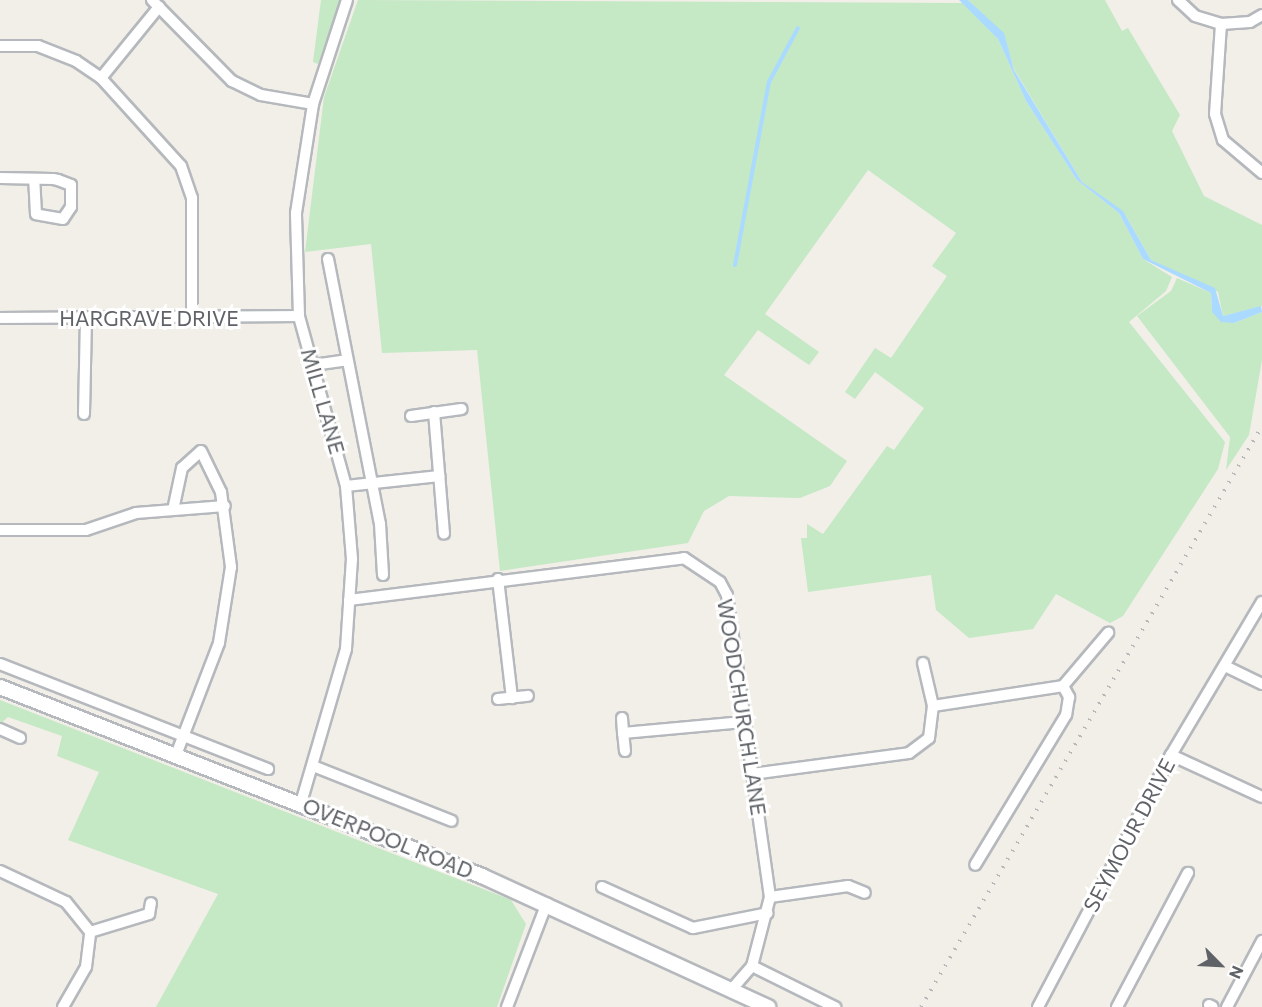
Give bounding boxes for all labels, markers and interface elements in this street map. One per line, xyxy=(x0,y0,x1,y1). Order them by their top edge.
street label: HARGRAVE DRIVE xyxy=(59,305,239,331)
street label: MILL LANE xyxy=(296,345,350,457)
street label: WOODCHURCH LANE xyxy=(712,597,772,817)
street label: SEYMOUR DRIVE xyxy=(1078,754,1180,916)
street label: OVERPOOL ROAD xyxy=(299,792,477,884)
north arrow xyxy=(1190,935,1250,995)
text: N xyxy=(1226,963,1248,982)

